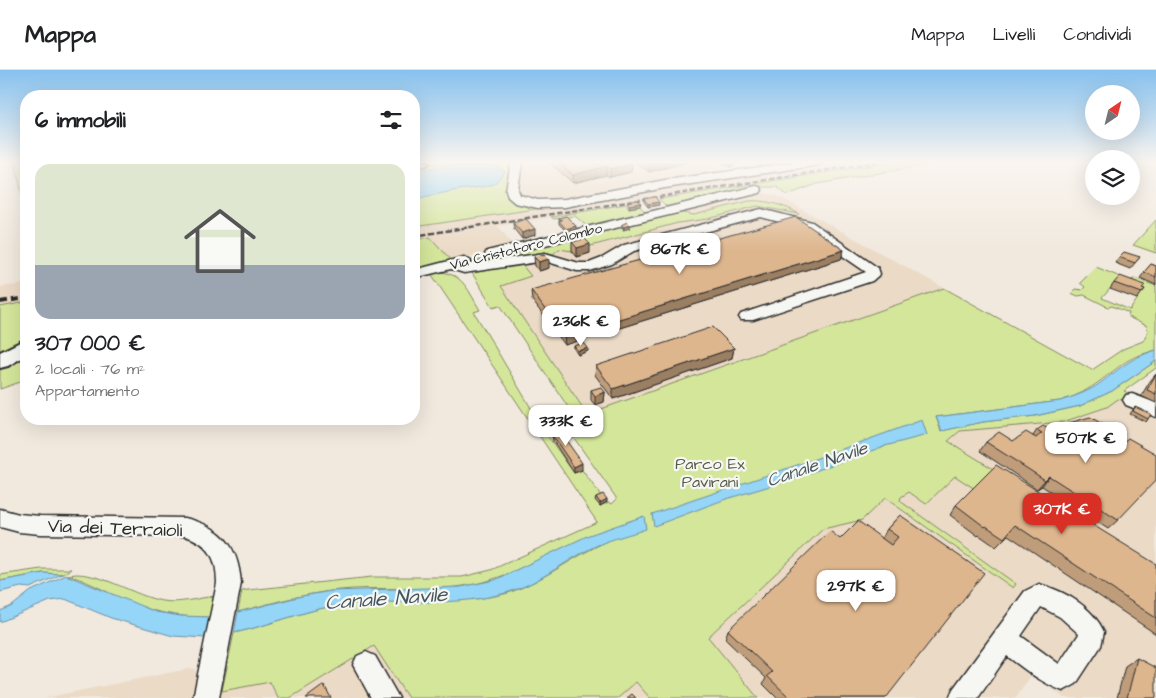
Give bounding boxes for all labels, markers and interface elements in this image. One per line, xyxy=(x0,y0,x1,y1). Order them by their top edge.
text: Mappa xyxy=(25,18,96,52)
text: Mappa xyxy=(911,22,965,47)
text: Livelli xyxy=(993,22,1035,47)
text: Condividi xyxy=(1063,22,1131,47)
north arrow xyxy=(1085,85,1140,140)
map controls xyxy=(1085,85,1140,205)
text: 6 immobili xyxy=(35,106,126,135)
icon: filters xyxy=(377,106,405,134)
button: layers xyxy=(1085,150,1140,205)
icon: home xyxy=(175,196,265,286)
street label: Via Cristoforo Colombo xyxy=(448,218,604,276)
pin: 867K € xyxy=(639,232,721,275)
text: 867K € xyxy=(650,238,710,260)
pin: 236K € xyxy=(540,304,622,347)
text: 236K € xyxy=(553,310,609,332)
text: 307 000 € xyxy=(35,329,145,358)
text: 2 locali · 76 m² xyxy=(35,358,145,380)
text: Appartamento xyxy=(35,380,139,402)
pin: 333K € xyxy=(525,404,607,447)
text: 333K € xyxy=(539,410,593,432)
pin: 507K € xyxy=(1045,422,1127,464)
text: 507K € xyxy=(1056,427,1116,449)
water label: Canale Navile xyxy=(763,435,872,493)
park label: Parco Ex Pavirani xyxy=(675,453,745,493)
pin: 307K € xyxy=(1021,492,1103,535)
text: 307K € xyxy=(1034,498,1090,520)
street label: Via dei Terraioli xyxy=(47,513,183,544)
pin: 297K € xyxy=(815,570,897,612)
text: 297K € xyxy=(828,575,884,597)
water label: Canale Navile xyxy=(324,580,450,617)

